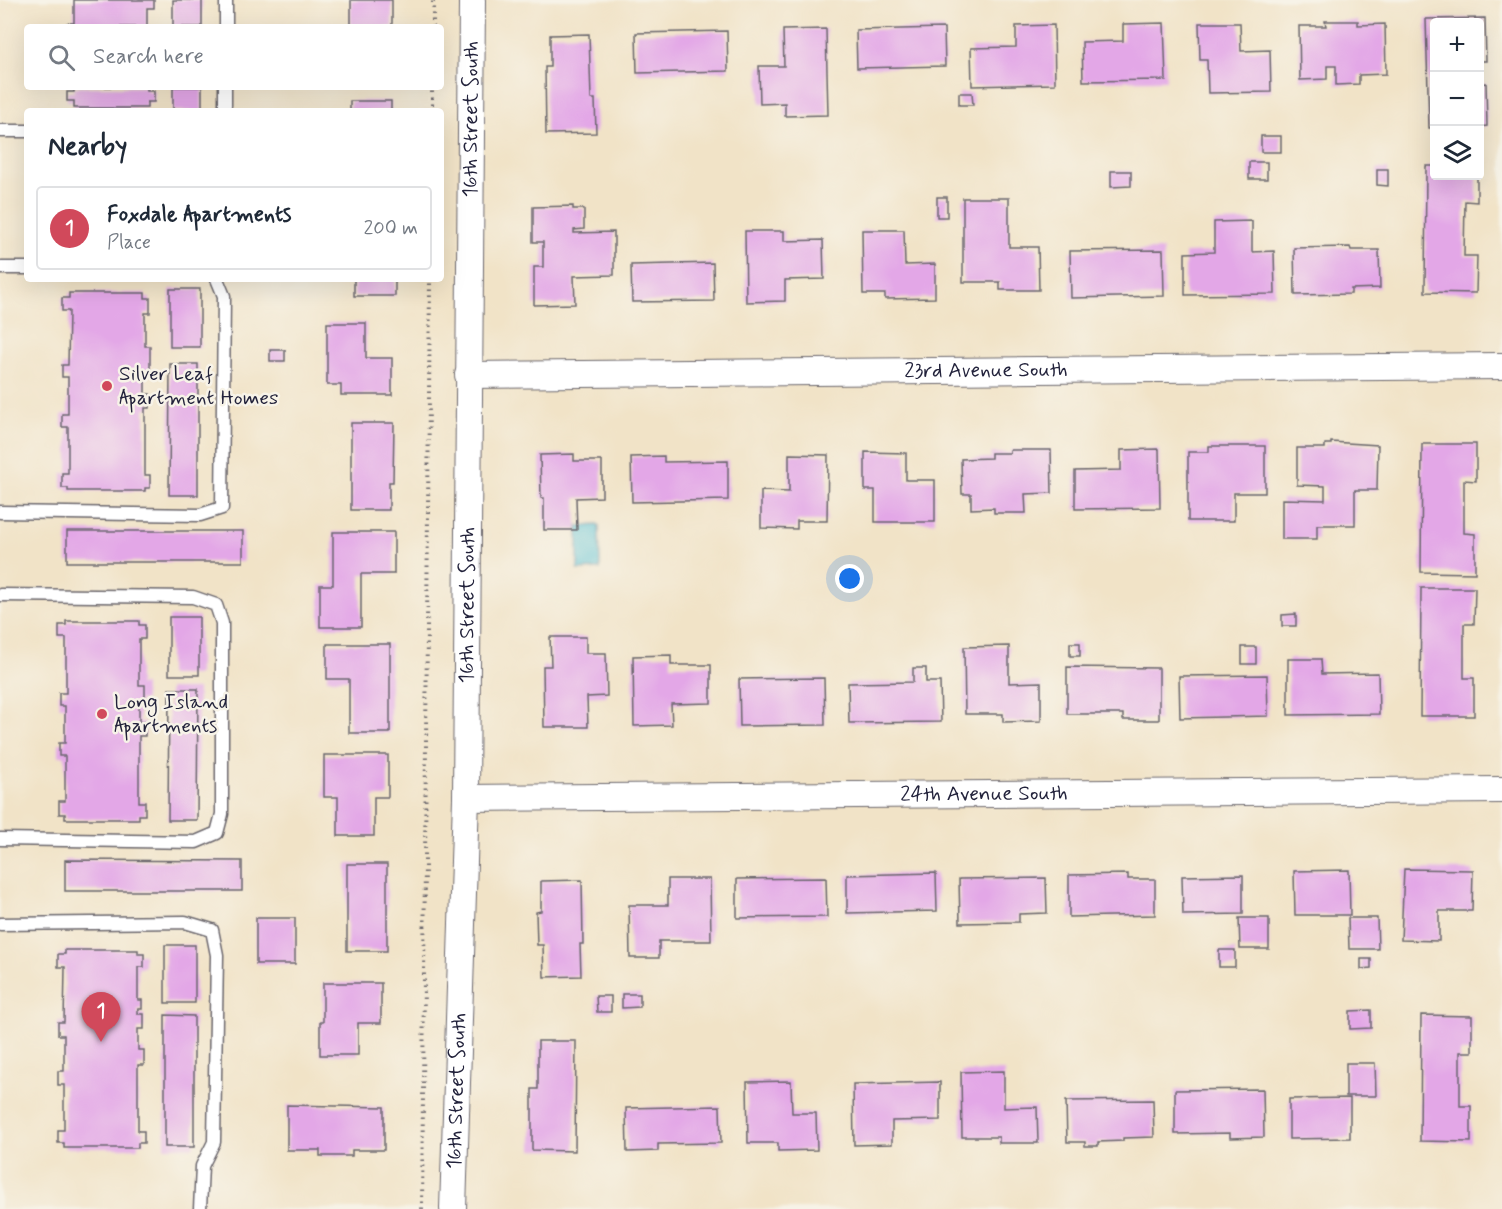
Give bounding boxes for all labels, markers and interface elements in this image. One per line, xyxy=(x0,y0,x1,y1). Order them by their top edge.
map controls xyxy=(1430,18,1484,180)
button: + xyxy=(1430,18,1484,72)
search box xyxy=(24,24,444,90)
icon: search xyxy=(45,41,78,74)
street label: 16th Street South xyxy=(457,41,486,197)
text: Search here xyxy=(93,43,204,71)
button: − xyxy=(1430,72,1484,126)
button: layers xyxy=(1430,126,1484,180)
text: Nearby xyxy=(48,130,127,164)
text: Foxdale Apartments xyxy=(107,201,291,229)
text: 1 xyxy=(65,215,74,242)
text: 200 m xyxy=(363,215,418,242)
text: Place xyxy=(107,229,151,256)
street label: 23rd Avenue South xyxy=(904,356,1068,385)
place label: Silver Leaf Apartment Homes xyxy=(119,360,278,413)
marker: Silver Leaf Apartment Homes xyxy=(100,379,114,393)
street label: 16th Street South xyxy=(453,527,482,683)
your location xyxy=(835,564,864,593)
place label: Long Island Apartments xyxy=(114,688,228,741)
marker: Long Island Apartments xyxy=(95,707,109,721)
street label: 24th Avenue South xyxy=(900,779,1068,809)
pin: 1 xyxy=(82,992,120,1042)
street label: 16th Street South xyxy=(440,1013,473,1170)

